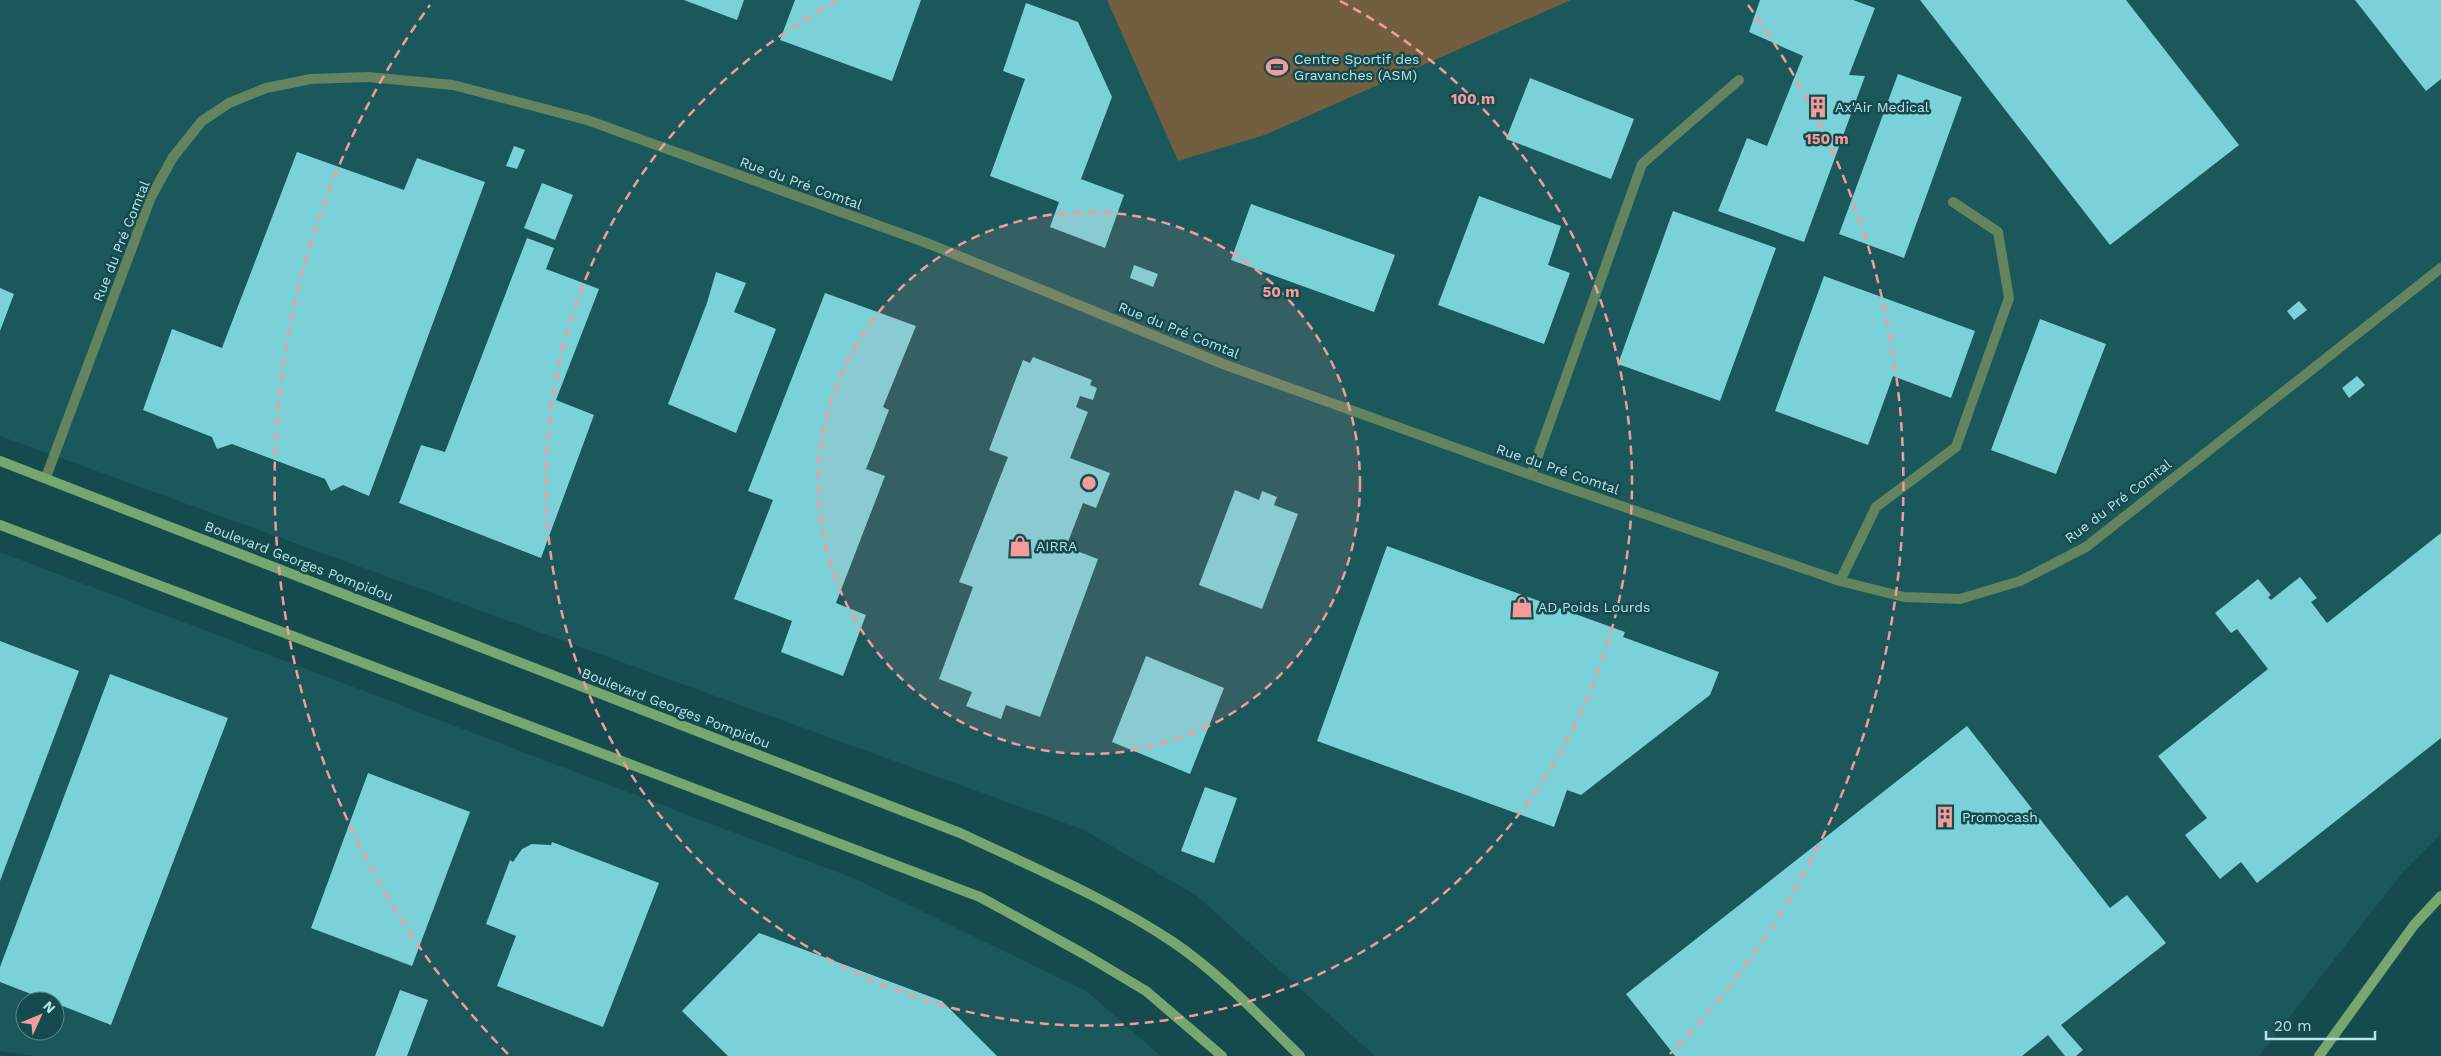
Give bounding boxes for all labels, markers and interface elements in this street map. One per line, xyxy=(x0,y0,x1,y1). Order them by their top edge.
place label: Centre Sportif des Gravanches (ASM) xyxy=(1294,51,1419,83)
sports icon: Centre Sportif des Gravanches (ASM) xyxy=(1264,54,1290,80)
text: 100 m xyxy=(1451,90,1495,108)
building icon: Ax'Air Medical xyxy=(1805,94,1831,120)
place label: Ax'Air Medical xyxy=(1835,99,1930,115)
text: 150 m xyxy=(1805,130,1849,148)
street label: Rue du Pré Comtal xyxy=(738,153,865,213)
street label: Rue du Pré Comtal xyxy=(89,178,153,304)
text: 50 m xyxy=(1263,283,1299,301)
street label: Rue du Pré Comtal xyxy=(1116,298,1242,362)
street label: Rue du Pré Comtal xyxy=(1494,440,1622,498)
street label: Rue du Pré Comtal xyxy=(2062,455,2175,546)
centre of rings xyxy=(1080,474,1098,492)
street label: Boulevard Georges Pompidou xyxy=(203,518,395,604)
shop icon: AIRRA xyxy=(1007,533,1033,559)
place label: AIRRA xyxy=(1036,538,1077,554)
shop icon: AD Poids Lourds xyxy=(1509,594,1535,620)
place label: AD Poids Lourds xyxy=(1538,599,1650,615)
street label: Boulevard Georges Pompidou xyxy=(580,665,772,751)
building icon: Promocash xyxy=(1932,804,1958,830)
place label: Promocash xyxy=(1962,809,2038,825)
north arrow xyxy=(15,991,65,1041)
text: N xyxy=(40,998,59,1016)
scale bar xyxy=(2266,1008,2375,1040)
text: 20 m xyxy=(2274,1017,2312,1035)

